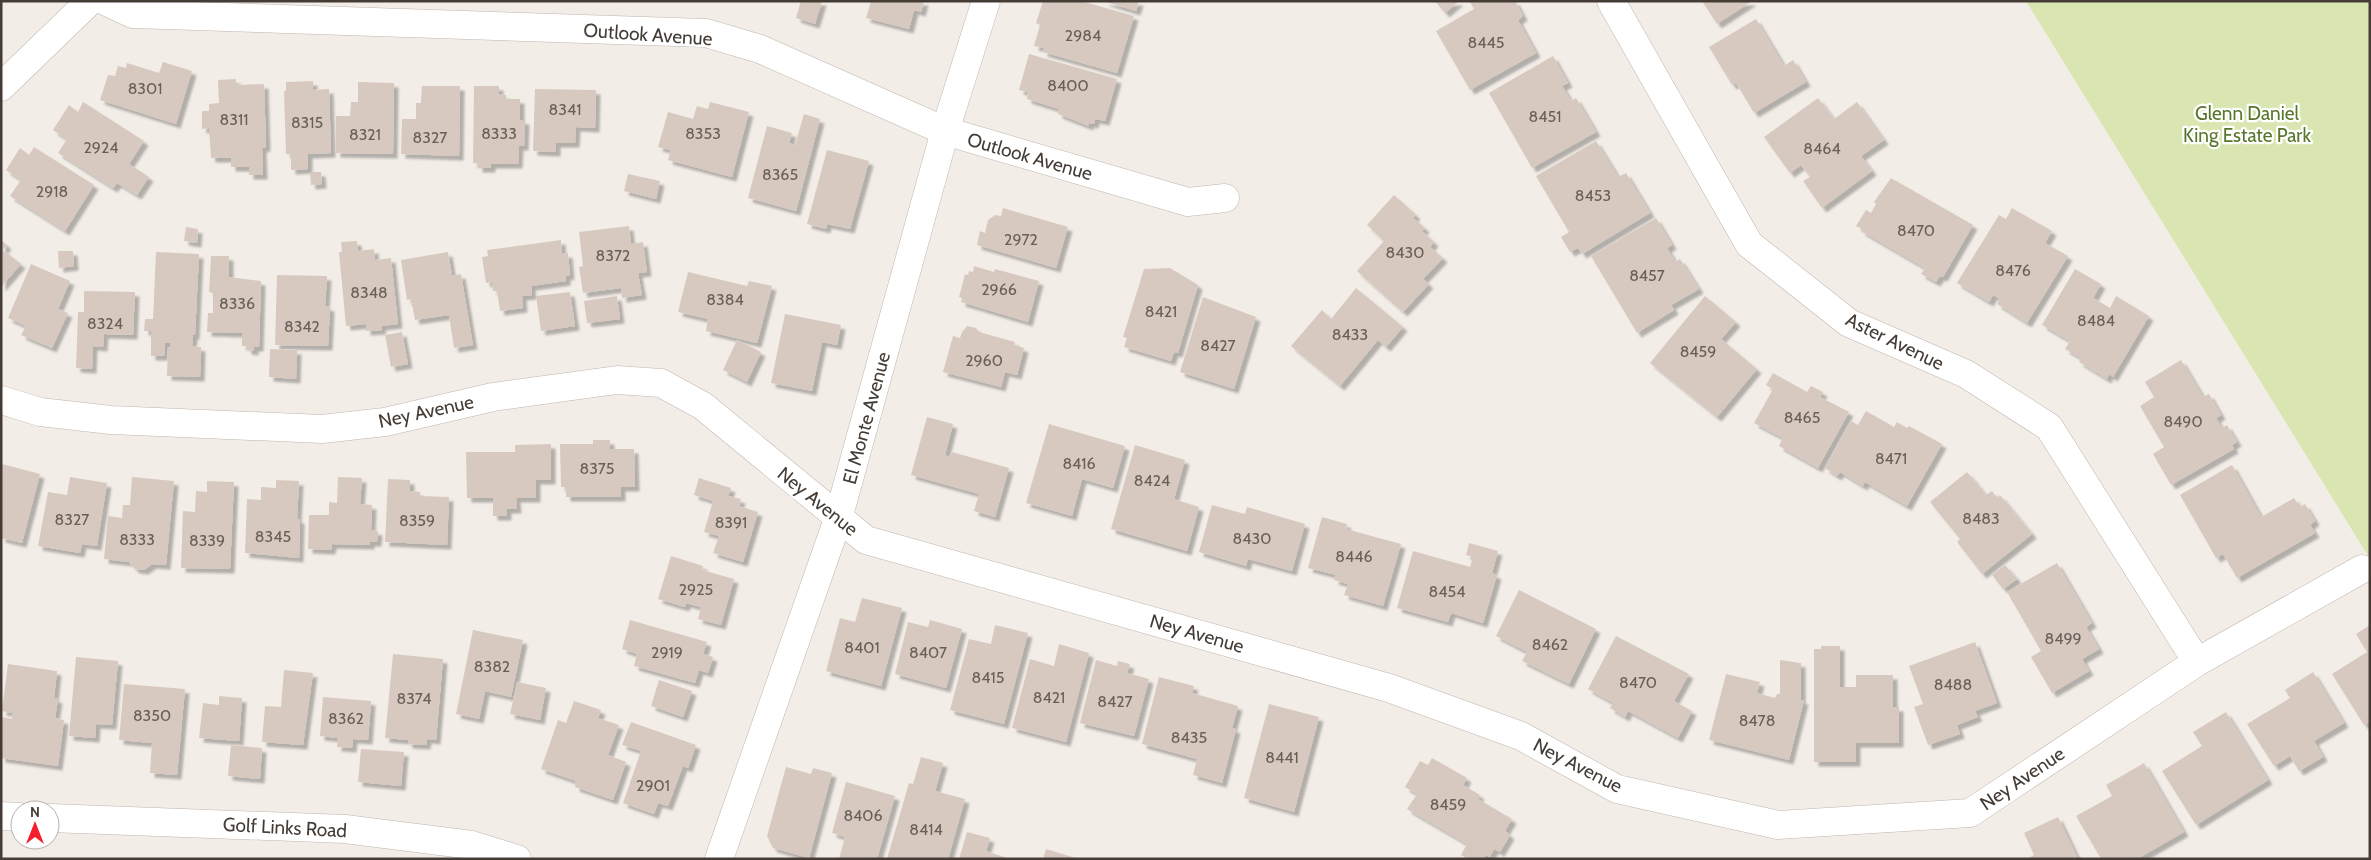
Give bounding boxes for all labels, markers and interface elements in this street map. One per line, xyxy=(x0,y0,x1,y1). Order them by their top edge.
street label: Outlook Avenue xyxy=(583,19,713,50)
house number: 2984 xyxy=(1065,26,1101,45)
house number: 8445 xyxy=(1468,33,1504,52)
house number: 8400 xyxy=(1047,76,1089,95)
house number: 8301 xyxy=(128,79,162,98)
house number: 8341 xyxy=(549,100,581,119)
park label: Glenn Daniel King Estate Park xyxy=(2183,102,2311,147)
house number: 8451 xyxy=(1529,107,1561,126)
house number: 8311 xyxy=(220,110,248,129)
house number: 8315 xyxy=(291,113,323,132)
house number: 8333 xyxy=(481,124,517,143)
house number: 8353 xyxy=(685,124,721,143)
house number: 8321 xyxy=(349,125,381,144)
house number: 8327 xyxy=(413,128,447,147)
street label: Outlook Avenue xyxy=(965,128,1095,185)
house number: 2924 xyxy=(83,138,119,157)
house number: 8464 xyxy=(1803,139,1841,158)
house number: 8365 xyxy=(762,165,798,184)
house number: 2918 xyxy=(36,182,68,201)
house number: 8453 xyxy=(1575,186,1611,205)
house number: 8470 xyxy=(1897,221,1935,240)
house number: 2972 xyxy=(1004,230,1038,249)
house number: 8430 xyxy=(1386,243,1424,262)
house number: 8372 xyxy=(596,246,630,265)
house number: 8476 xyxy=(1995,261,2031,280)
house number: 8457 xyxy=(1629,266,1665,285)
house number: 2966 xyxy=(981,280,1017,299)
house number: 8348 xyxy=(350,283,388,302)
house number: 8384 xyxy=(706,290,744,309)
house number: 8336 xyxy=(219,294,255,313)
house number: 8421 xyxy=(1145,302,1177,321)
street label: Aster Avenue xyxy=(1842,308,1948,375)
house number: 8484 xyxy=(2077,311,2115,330)
house number: 8324 xyxy=(87,314,123,333)
house number: 8342 xyxy=(284,317,320,336)
house number: 8433 xyxy=(1332,325,1368,344)
house number: 8427 xyxy=(1200,336,1236,355)
house number: 8459 xyxy=(1680,342,1716,361)
street label: El Monte Avenue xyxy=(838,349,895,487)
house number: 2960 xyxy=(965,351,1003,370)
street label: Ney Avenue xyxy=(376,390,476,433)
house number: 8465 xyxy=(1784,408,1820,427)
house number: 8490 xyxy=(2163,412,2203,431)
house number: 8471 xyxy=(1875,449,1907,468)
house number: 8416 xyxy=(1062,454,1096,473)
house number: 8375 xyxy=(579,459,615,478)
street label: Ney Avenue xyxy=(773,462,863,541)
house number: 8424 xyxy=(1134,471,1170,490)
house number: 8483 xyxy=(1962,509,2000,528)
house number: 8327 xyxy=(55,510,89,529)
house number: 8359 xyxy=(399,511,435,530)
house number: 8391 xyxy=(715,513,747,532)
house number: 8345 xyxy=(255,527,291,546)
house number: 8430 xyxy=(1233,529,1271,548)
house number: 8333 xyxy=(119,530,155,549)
house number: 8339 xyxy=(189,531,225,550)
house number: 8446 xyxy=(1335,547,1373,566)
house number: 2925 xyxy=(679,580,713,599)
house number: 8454 xyxy=(1429,582,1465,601)
street label: Ney Avenue xyxy=(1147,609,1247,658)
house number: 8499 xyxy=(2044,629,2082,648)
house number: 8462 xyxy=(1532,635,1568,654)
house number: 8401 xyxy=(844,638,880,657)
house number: 2919 xyxy=(651,643,683,662)
house number: 8407 xyxy=(909,643,947,662)
house number: 8382 xyxy=(474,657,510,676)
house number: 8415 xyxy=(972,668,1004,687)
house number: 8470 xyxy=(1619,673,1657,692)
house number: 8488 xyxy=(1934,675,1972,694)
house number: 8421 xyxy=(1033,688,1065,707)
house number: 8374 xyxy=(396,689,432,708)
house number: 8427 xyxy=(1097,692,1133,711)
house number: 8350 xyxy=(133,706,171,725)
house number: 8362 xyxy=(328,709,364,728)
house number: 8478 xyxy=(1739,711,1775,730)
house number: 8435 xyxy=(1171,728,1207,747)
street label: Ney Avenue xyxy=(1529,733,1626,798)
street label: Ney Avenue xyxy=(1976,742,2069,815)
house number: 8441 xyxy=(1265,748,1299,767)
house number: 2901 xyxy=(636,776,670,795)
house number: 8459 xyxy=(1430,795,1466,814)
north arrow xyxy=(10,800,60,850)
text: N xyxy=(30,803,40,821)
house number: 8406 xyxy=(843,806,883,825)
street label: Golf Links Road xyxy=(222,813,348,842)
house number: 8414 xyxy=(909,820,943,839)

